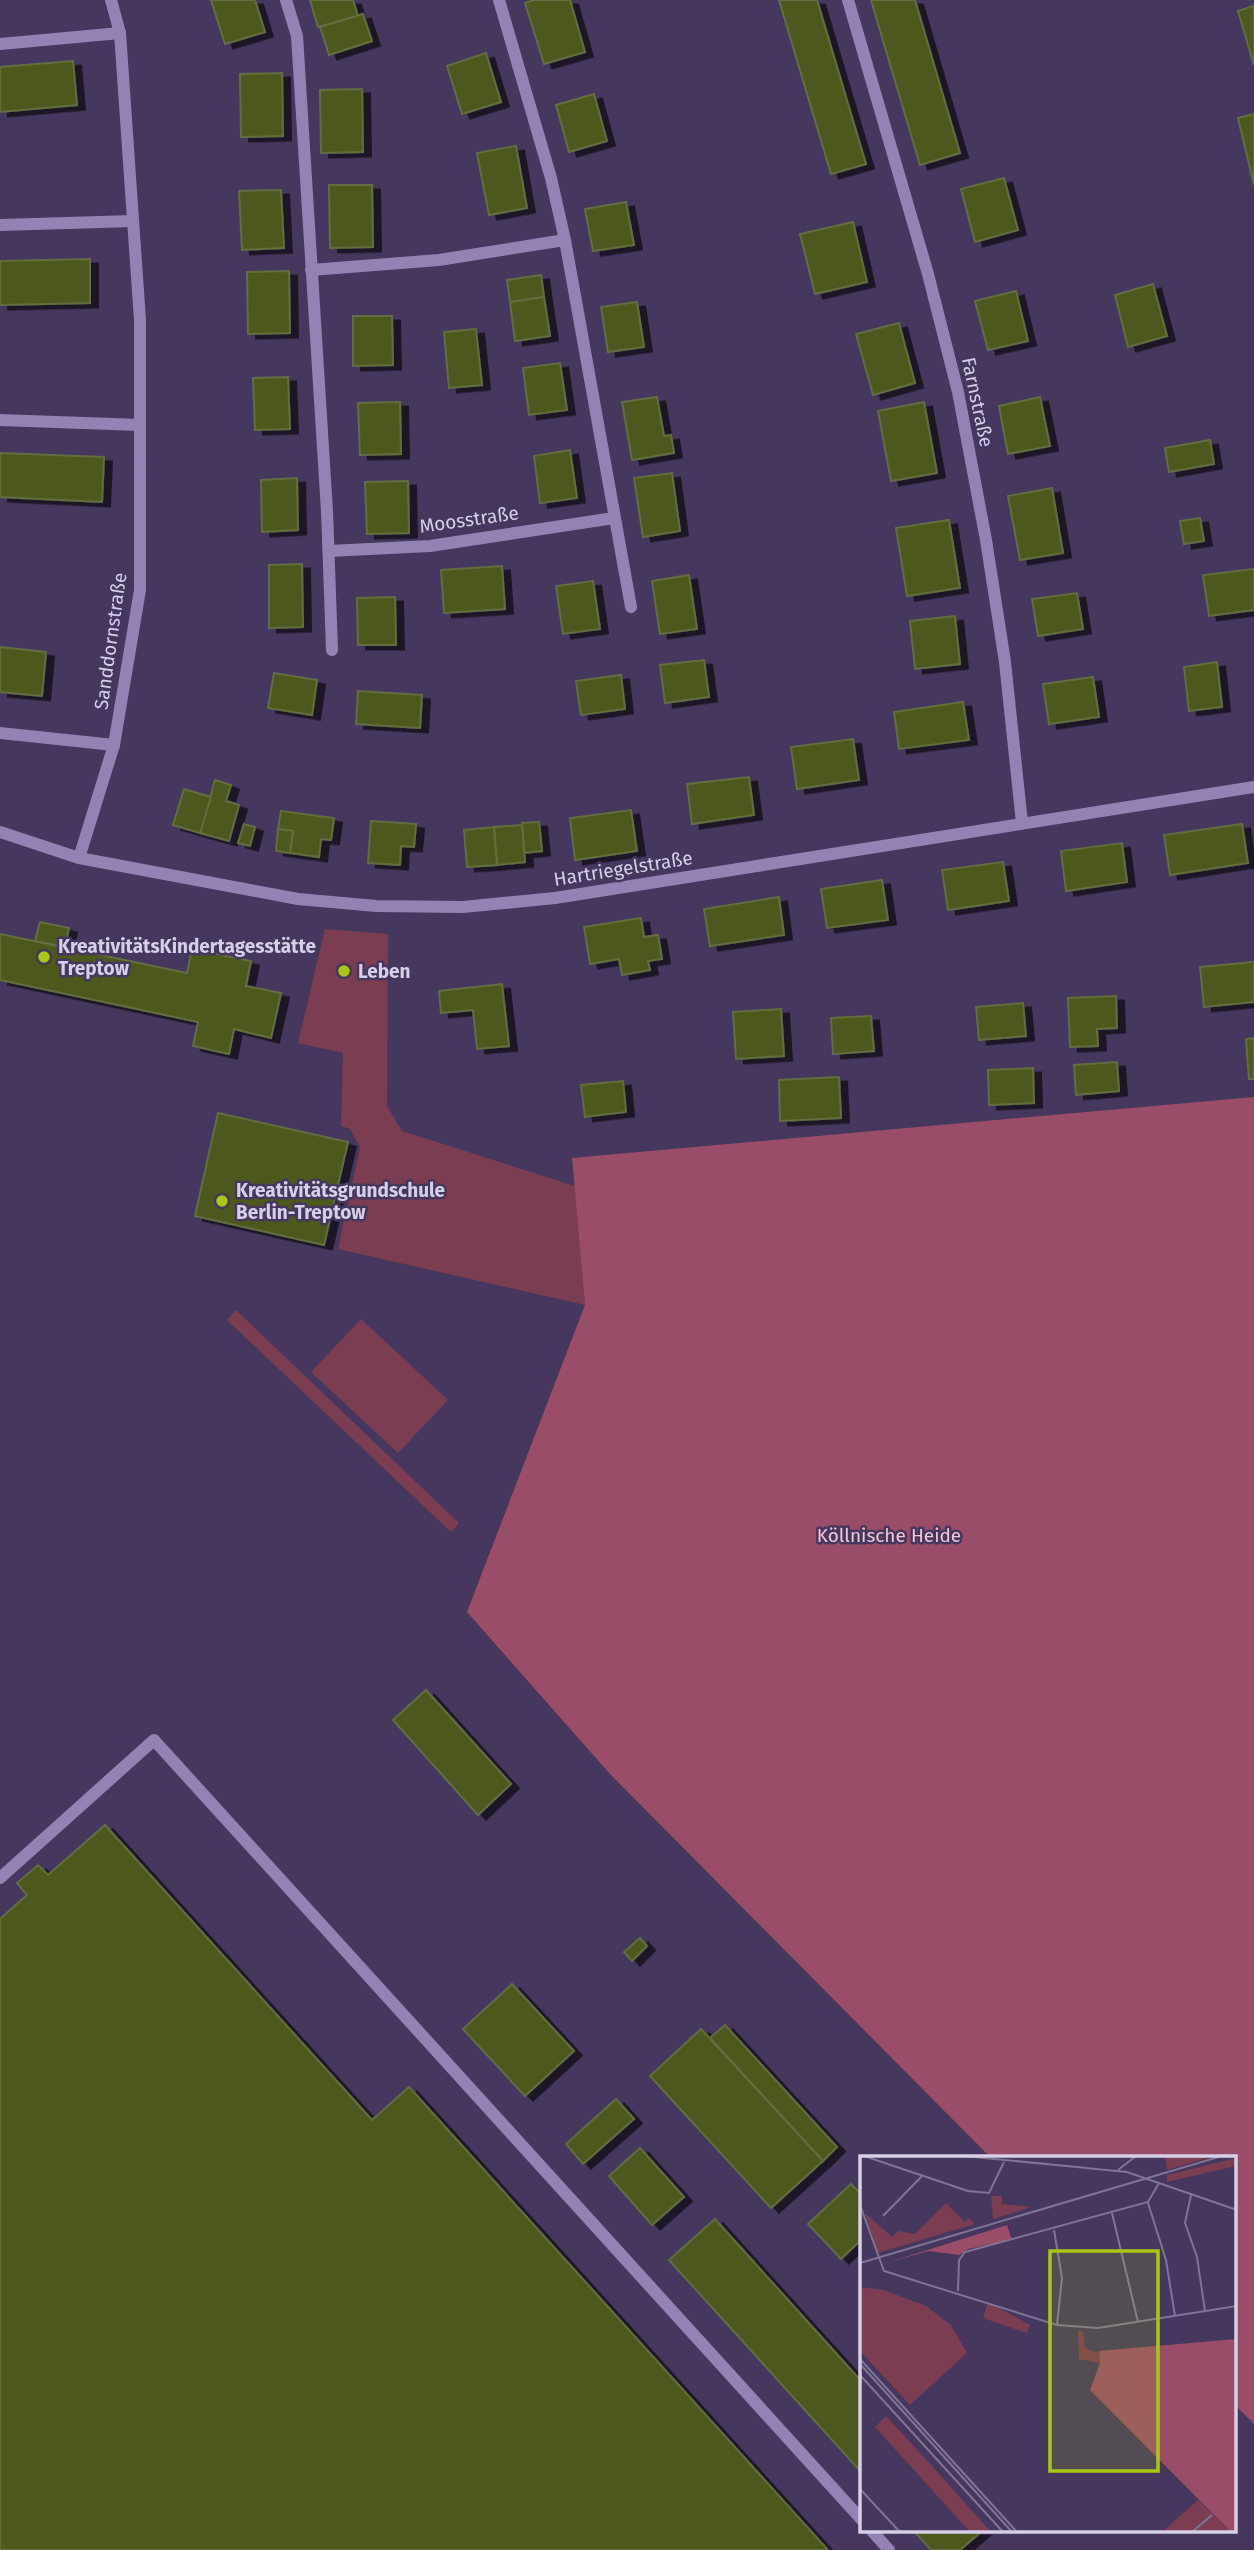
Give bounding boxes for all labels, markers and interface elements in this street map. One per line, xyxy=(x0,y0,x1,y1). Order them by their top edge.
street label: Farnstraße xyxy=(957,355,998,449)
street label: Moosstraße xyxy=(418,501,520,538)
street label: Sanddornstraße xyxy=(89,571,132,711)
street label: Hartriegelstraße xyxy=(552,846,694,891)
place label: KreativitätsKindertagesstätte Treptow xyxy=(58,935,316,980)
marker: KreativitätsKindertagesstätte Treptow xyxy=(36,949,52,965)
place label: Leben xyxy=(358,960,411,983)
marker: Leben xyxy=(336,963,352,979)
place label: Kreativitätsgrundschule Berlin-Treptow xyxy=(236,1179,445,1224)
marker: Kreativitätsgrundschule Berlin-Treptow xyxy=(214,1193,230,1209)
park label: Köllnische Heide xyxy=(817,1524,961,1547)
inset map xyxy=(860,2156,1236,2532)

